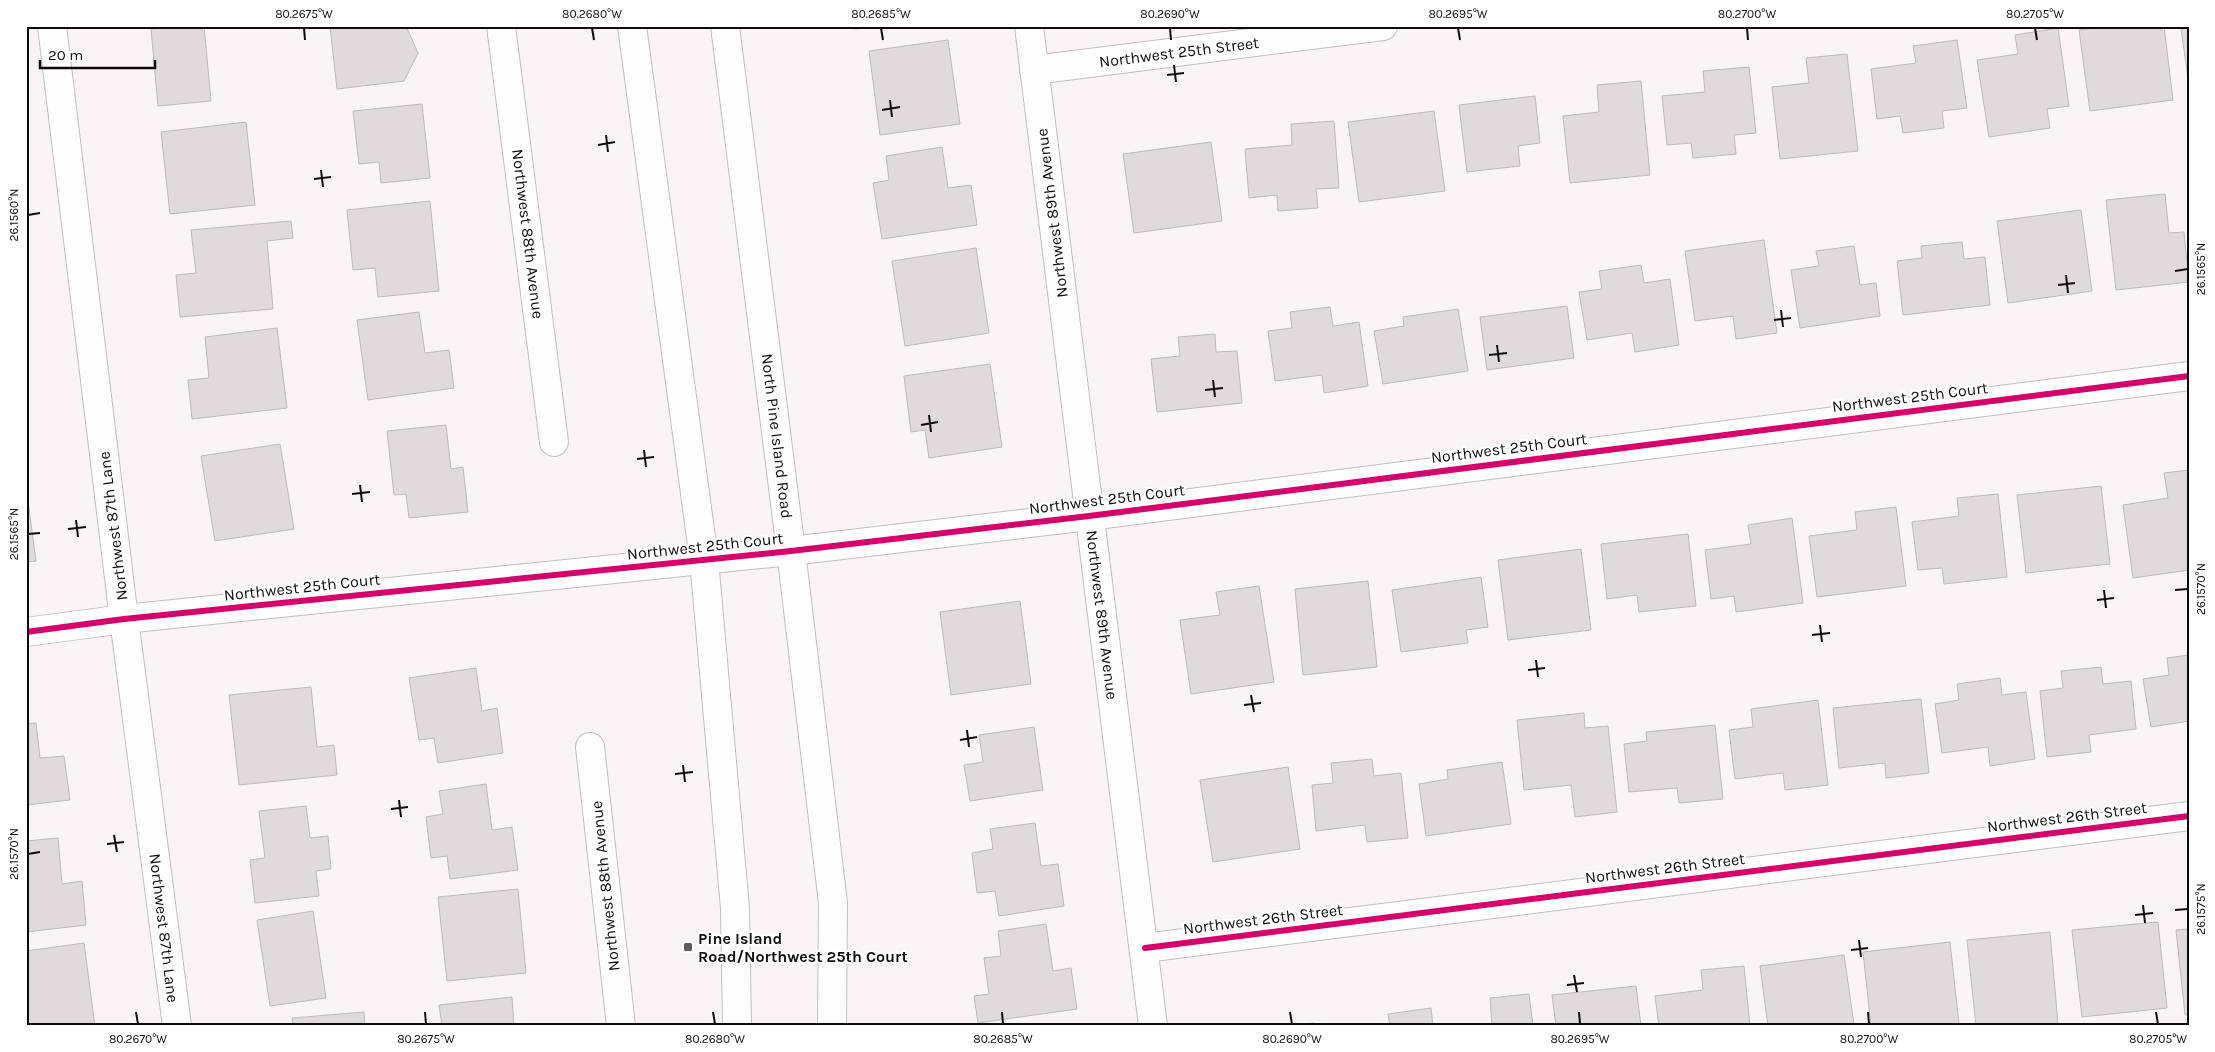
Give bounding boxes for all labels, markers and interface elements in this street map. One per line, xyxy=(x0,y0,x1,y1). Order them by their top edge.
text: 80.2675°W xyxy=(275,7,333,21)
text: 80.2680°W xyxy=(562,7,622,21)
text: 80.2685°W xyxy=(851,7,911,21)
text: 80.2690°W xyxy=(1140,7,1200,21)
text: 80.2695°W xyxy=(1428,7,1488,21)
text: 80.2700°W xyxy=(1718,7,1776,21)
text: 80.2705°W xyxy=(2006,7,2064,21)
street label: Northwest 25th Street xyxy=(1098,33,1260,71)
scale bar xyxy=(40,38,155,70)
text: 20 m xyxy=(48,46,83,64)
street label: Northwest 89th Avenue xyxy=(1032,127,1072,299)
street label: Northwest 88th Avenue xyxy=(508,148,548,320)
text: 26.1560°N xyxy=(7,189,21,242)
text: 26.1565°N xyxy=(2194,243,2208,295)
street label: North Pine Island Road xyxy=(757,352,797,520)
street label: Northwest 25th Court xyxy=(1831,378,1989,416)
street label: Northwest 25th Court xyxy=(1430,429,1588,467)
street label: Northwest 87th Lane xyxy=(94,450,132,602)
street label: Northwest 25th Court xyxy=(1028,480,1186,518)
text: 26.1565°N xyxy=(7,508,21,560)
street label: Northwest 25th Court xyxy=(626,528,784,564)
street label: Northwest 89th Avenue xyxy=(1082,529,1122,701)
text: 26.1570°N xyxy=(2194,563,2208,615)
street label: Northwest 25th Court xyxy=(223,569,381,605)
street label: Northwest 26th Street xyxy=(1986,798,2148,836)
street label: Northwest 88th Avenue xyxy=(587,800,623,972)
text: 26.1570°N xyxy=(7,828,21,880)
street label: Northwest 26th Street xyxy=(1584,849,1746,887)
street label: Northwest 87th Lane xyxy=(145,852,183,1004)
text: 26.1575°N xyxy=(2194,883,2208,935)
street label: Northwest 26th Street xyxy=(1182,900,1344,938)
place label: Pine Island Road/Northwest 25th Court xyxy=(698,929,908,966)
marker: Pine Island Road/Northwest 25th Court xyxy=(682,941,694,953)
text: 80.2670°W xyxy=(109,1032,167,1046)
text: 80.2675°W xyxy=(397,1032,455,1046)
text: 80.2680°W xyxy=(685,1032,745,1046)
text: 80.2685°W xyxy=(973,1032,1033,1046)
text: 80.2690°W xyxy=(1262,1032,1322,1046)
text: 80.2695°W xyxy=(1550,1032,1610,1046)
text: 80.2700°W xyxy=(1840,1032,1898,1046)
text: 80.2705°W xyxy=(2129,1032,2187,1046)

